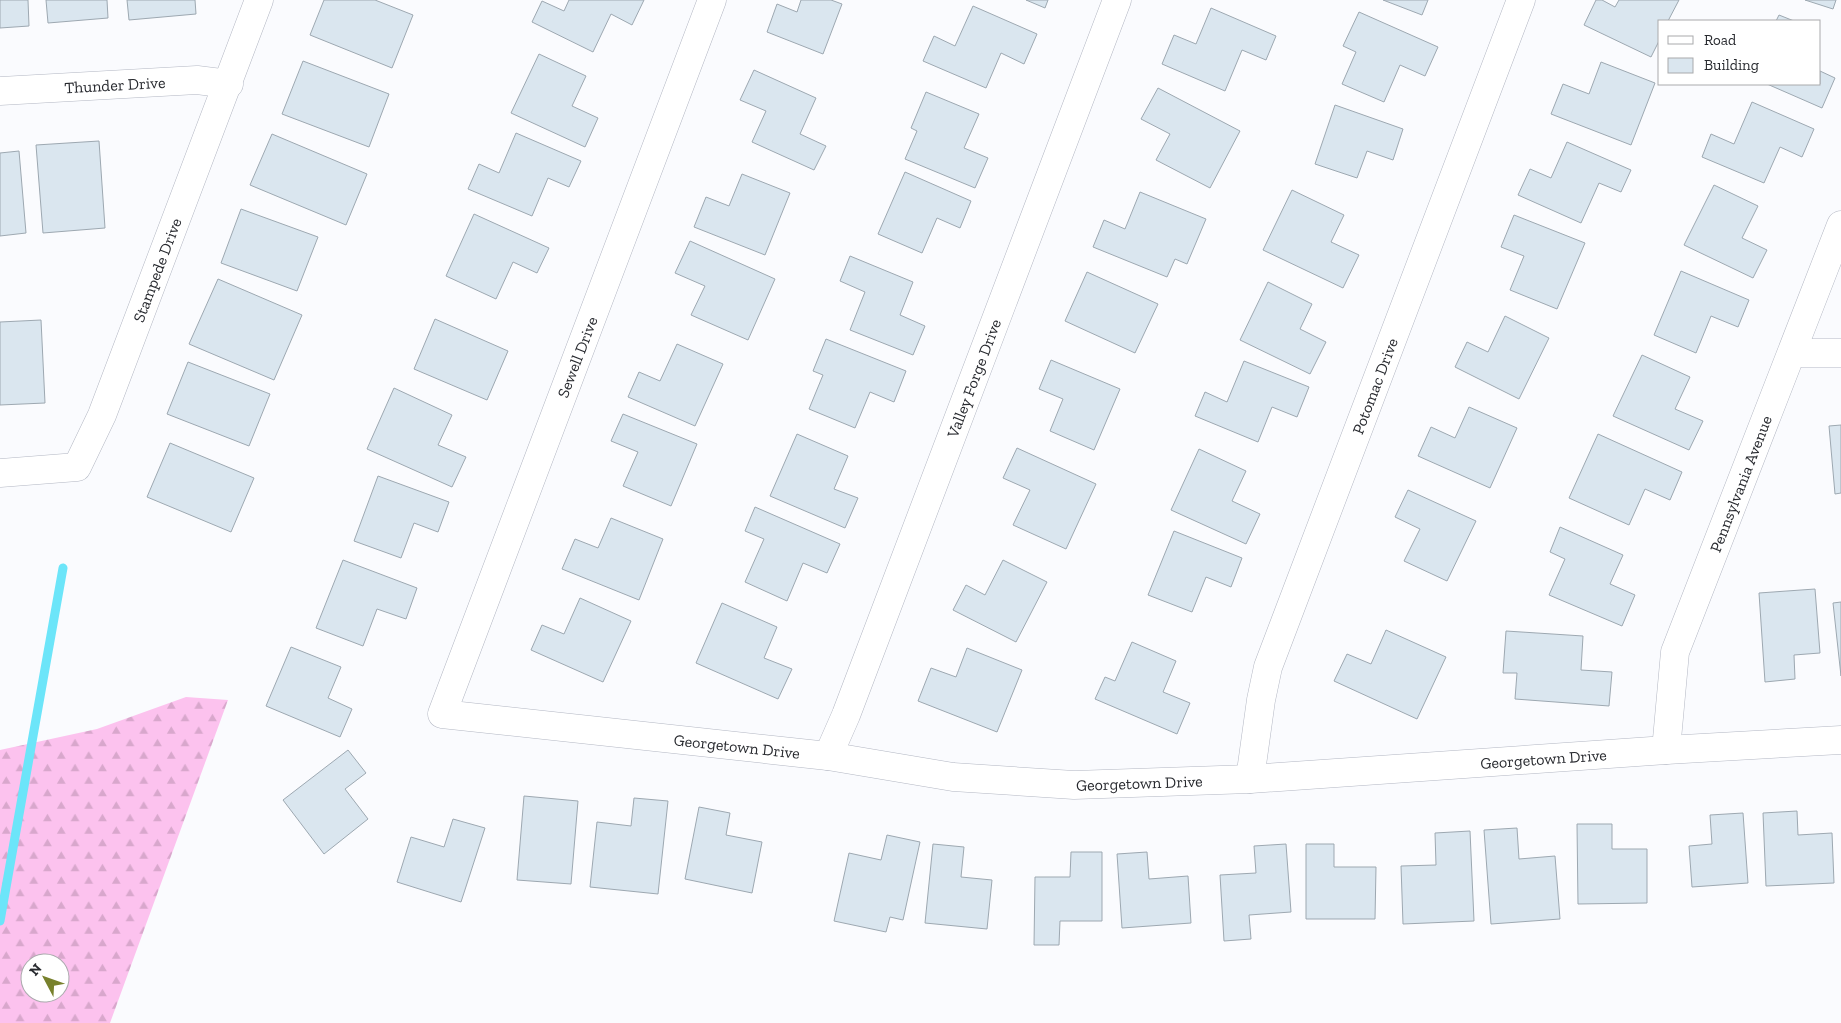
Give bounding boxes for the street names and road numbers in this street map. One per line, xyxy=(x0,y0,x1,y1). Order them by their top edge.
street label: Thunder Drive xyxy=(64,73,166,97)
street label: Stampede Drive xyxy=(129,215,186,325)
street label: Sewell Drive xyxy=(553,314,602,400)
street label: Valley Forge Drive xyxy=(943,316,1005,441)
street label: Potomac Drive xyxy=(1348,335,1402,437)
street label: Pennsylvania Avenue xyxy=(1706,413,1776,555)
street label: Georgetown Drive xyxy=(673,730,801,763)
street label: Georgetown Drive xyxy=(1480,745,1607,773)
street label: Georgetown Drive xyxy=(1076,772,1203,795)

